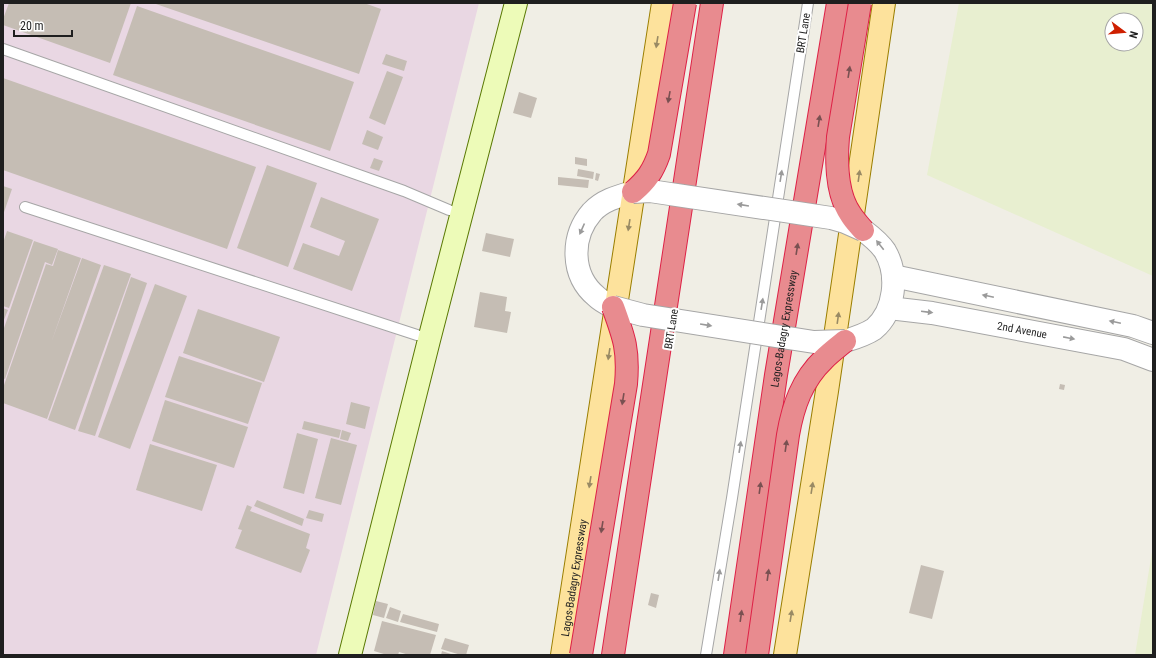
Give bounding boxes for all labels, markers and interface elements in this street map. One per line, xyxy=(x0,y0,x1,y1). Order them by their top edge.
scale bar xyxy=(14,12,72,38)
street label: BRT Lane xyxy=(794,12,813,54)
north arrow xyxy=(1104,12,1144,52)
text: 20 m xyxy=(20,19,44,33)
text: N xyxy=(1126,30,1140,40)
one-way arrow xyxy=(654,35,660,48)
one-way arrow xyxy=(846,66,852,78)
one-way arrow xyxy=(666,91,672,103)
one-way arrow xyxy=(816,114,822,127)
one-way arrow xyxy=(778,170,784,182)
one-way arrow xyxy=(856,170,862,182)
one-way arrow xyxy=(737,202,749,208)
one-way arrow xyxy=(626,219,632,231)
one-way arrow xyxy=(579,224,585,235)
one-way arrow xyxy=(876,240,884,251)
one-way arrow xyxy=(794,243,800,255)
street label: Lagos-Badagry Expressway xyxy=(768,269,800,388)
one-way arrow xyxy=(982,292,994,298)
one-way arrow xyxy=(759,298,765,310)
street label: BRT Lane xyxy=(662,308,681,350)
one-way arrow xyxy=(921,309,933,315)
one-way arrow xyxy=(835,312,841,324)
street label: 2nd Avenue xyxy=(996,319,1048,341)
one-way arrow xyxy=(1109,319,1122,325)
one-way arrow xyxy=(700,322,712,328)
one-way arrow xyxy=(1063,336,1075,342)
one-way arrow xyxy=(606,348,612,360)
one-way arrow xyxy=(620,393,626,405)
one-way arrow xyxy=(783,440,789,452)
one-way arrow xyxy=(737,441,743,453)
one-way arrow xyxy=(586,476,592,488)
one-way arrow xyxy=(757,482,763,494)
one-way arrow xyxy=(809,482,815,494)
street label: Lagos-Badagry Expressway xyxy=(559,518,590,638)
one-way arrow xyxy=(599,521,605,533)
one-way arrow xyxy=(716,569,722,581)
one-way arrow xyxy=(765,569,771,581)
one-way arrow xyxy=(738,610,744,622)
one-way arrow xyxy=(788,610,794,623)

